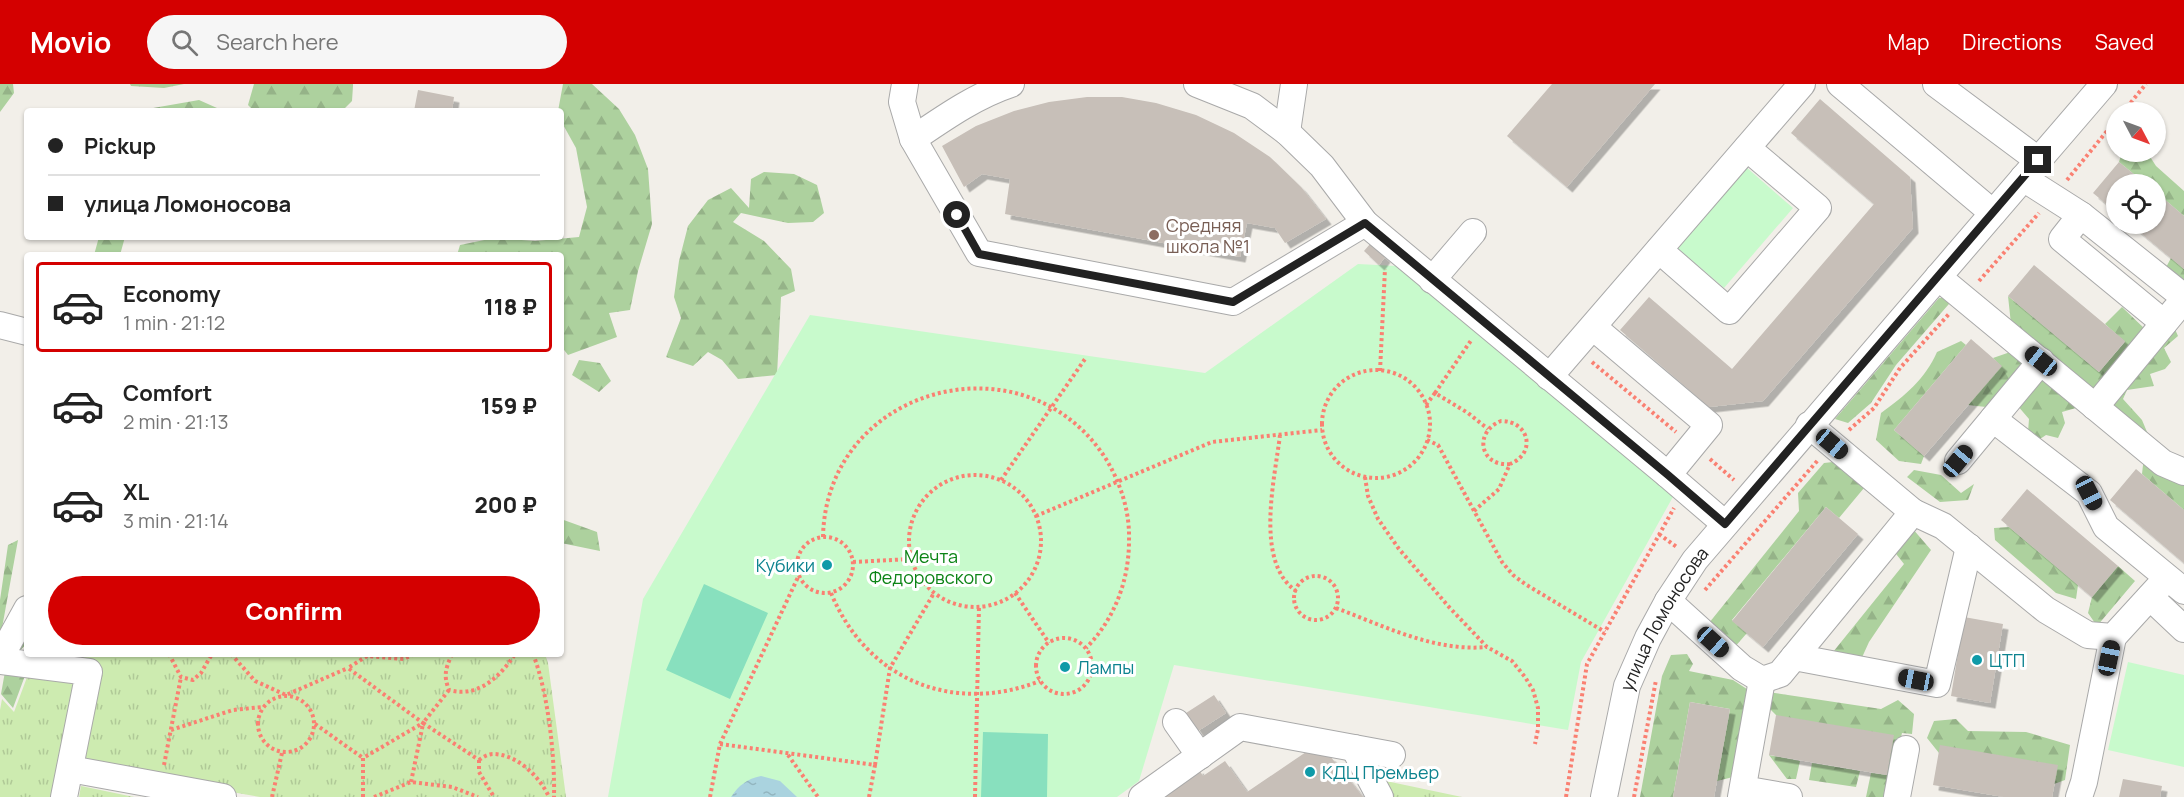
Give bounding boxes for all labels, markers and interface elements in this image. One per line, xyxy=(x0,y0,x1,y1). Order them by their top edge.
search box xyxy=(147,15,567,69)
text: Movio xyxy=(30,23,111,61)
icon: search xyxy=(168,26,201,59)
text: Search here xyxy=(216,27,339,57)
text: Map xyxy=(1888,28,1929,56)
text: Directions xyxy=(1962,28,2062,56)
text: Saved xyxy=(2095,28,2154,56)
north arrow xyxy=(2106,102,2166,162)
map controls xyxy=(2106,102,2166,234)
text: Pickup xyxy=(84,131,156,161)
route end xyxy=(2024,146,2051,173)
button: locate xyxy=(2106,174,2166,234)
text: улица Ломоносова xyxy=(84,189,291,219)
route start xyxy=(943,201,970,228)
place label: Средняя школа №1 xyxy=(1166,213,1250,258)
marker: Средняя школа №1 xyxy=(1147,228,1161,242)
text: Economy xyxy=(123,279,221,309)
icon: car xyxy=(51,280,105,334)
text: 118 ₽ xyxy=(484,292,537,322)
text: 1 min · 21:12 xyxy=(123,309,225,336)
car xyxy=(2021,343,2061,379)
text: Comfort xyxy=(123,378,212,408)
icon: car xyxy=(51,379,105,433)
text: 159 ₽ xyxy=(481,391,537,421)
text: 2 min · 21:13 xyxy=(123,408,228,435)
car xyxy=(1812,426,1852,462)
car xyxy=(1940,441,1976,481)
car xyxy=(2073,473,2105,513)
text: XL xyxy=(123,477,149,507)
icon: car xyxy=(51,478,105,532)
text: 200 ₽ xyxy=(474,490,537,520)
text: 3 min · 21:14 xyxy=(123,507,229,534)
street label: улица Ломоносова xyxy=(1614,541,1713,695)
park label: Мечта Федоровского xyxy=(869,544,993,589)
place label: Кубики xyxy=(756,553,815,577)
marker: Кубики xyxy=(820,558,834,572)
button: Confirm xyxy=(48,576,540,645)
car xyxy=(1694,623,1732,661)
car xyxy=(2096,639,2122,677)
place label: ЦТП xyxy=(1989,648,2025,672)
marker: ЦТП xyxy=(1970,653,1984,667)
place label: Лампы xyxy=(1077,655,1134,679)
marker: Лампы xyxy=(1058,660,1072,674)
car xyxy=(1897,668,1935,692)
place label: КДЦ Премьер xyxy=(1322,760,1439,784)
marker: КДЦ Премьер xyxy=(1303,765,1317,779)

